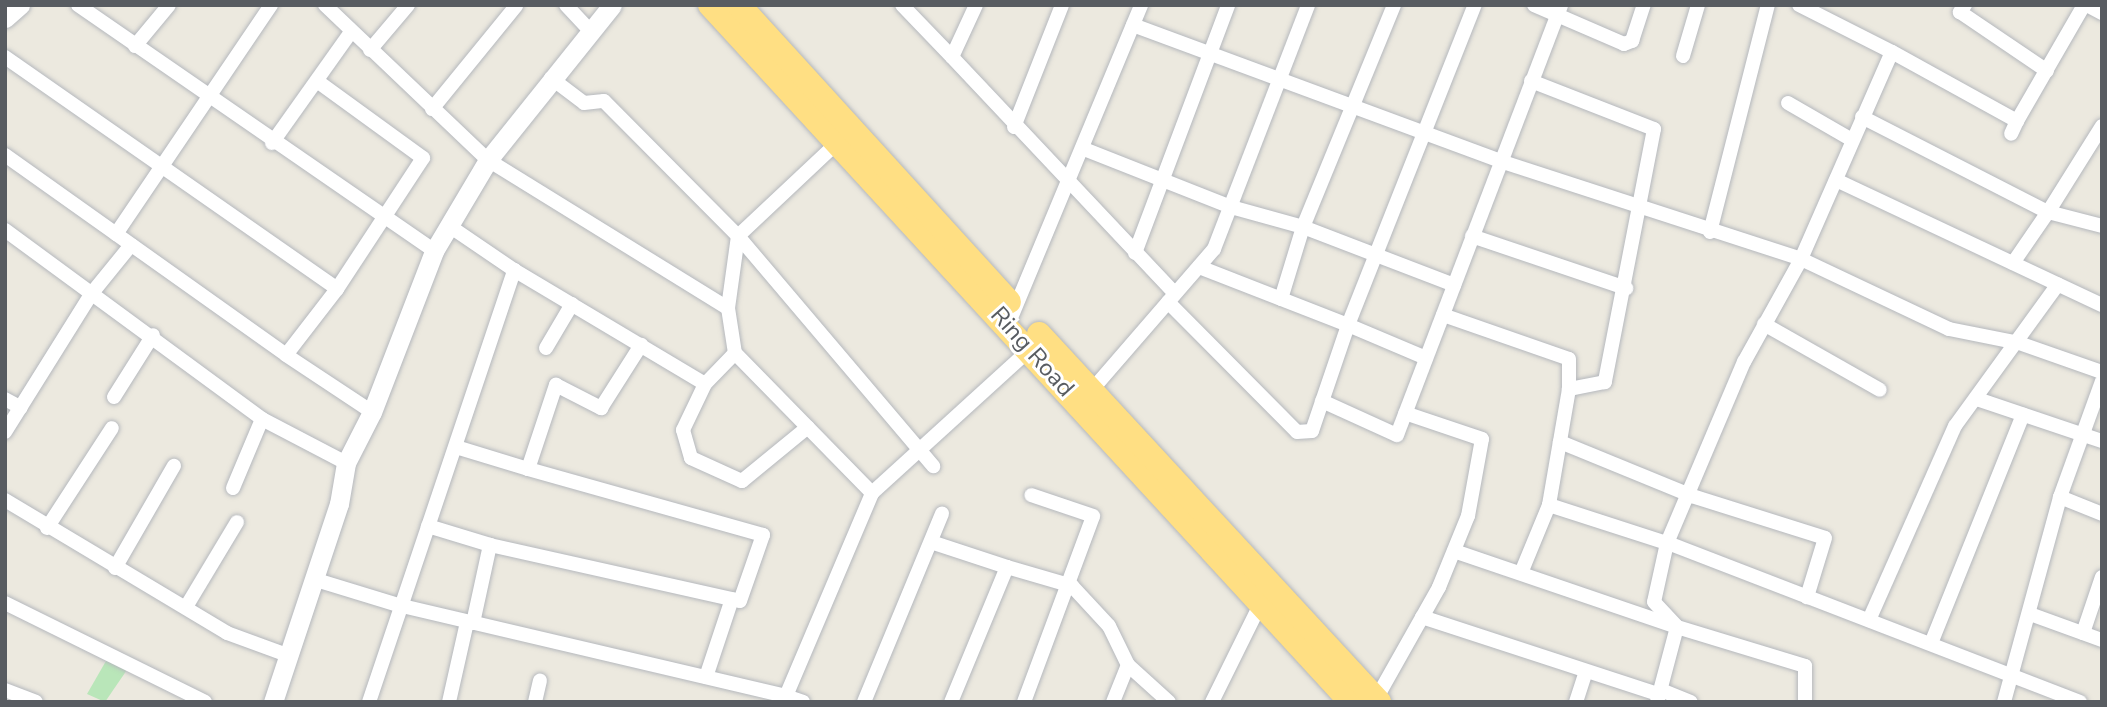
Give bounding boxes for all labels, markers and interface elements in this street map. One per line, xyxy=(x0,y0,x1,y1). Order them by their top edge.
street label: Ring Road xyxy=(984,301,1080,403)

